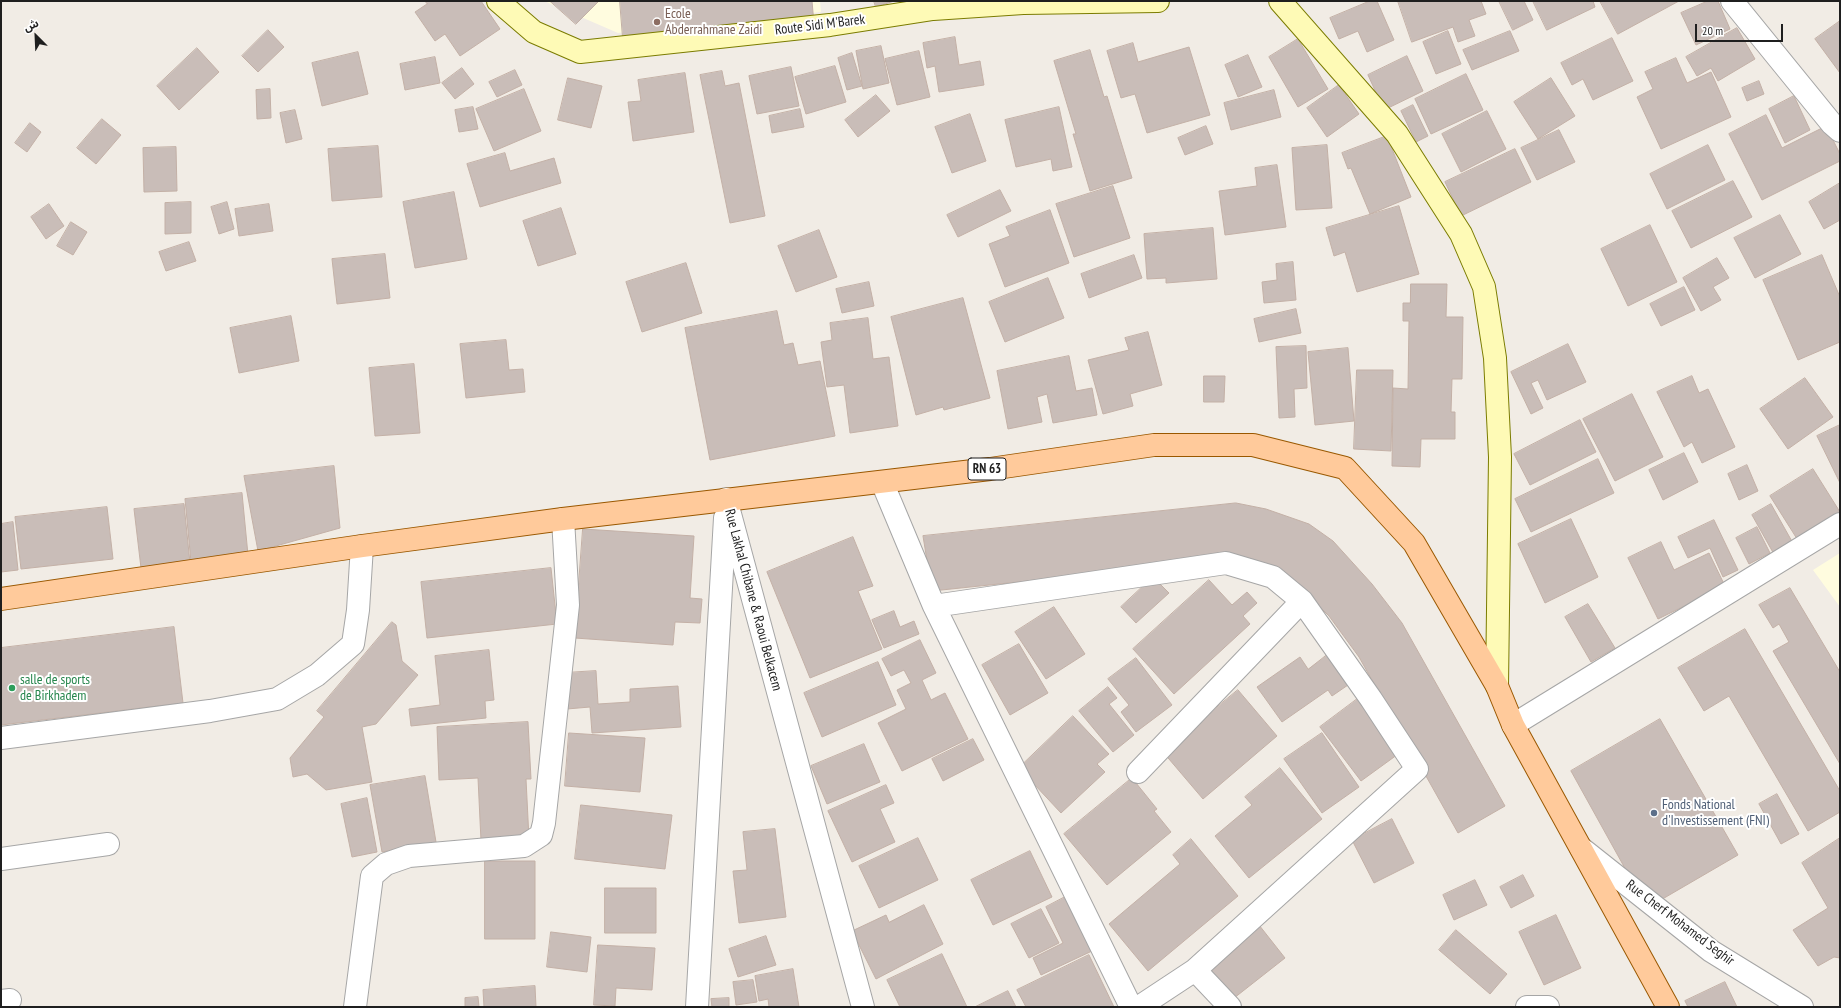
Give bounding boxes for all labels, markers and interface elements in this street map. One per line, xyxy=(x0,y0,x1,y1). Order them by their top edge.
place label: Ecole Abderrahmane Zaidi xyxy=(665,6,762,38)
street label: Route Sidi M'Barek xyxy=(774,11,866,39)
north arrow xyxy=(16,16,56,56)
text: ش xyxy=(21,16,41,35)
scale bar xyxy=(1697,16,1785,42)
marker: Ecole Abderrahmane Zaidi xyxy=(652,17,662,27)
text: 20 m xyxy=(1702,23,1723,38)
road number: RN 63 xyxy=(968,458,1006,480)
street label: Rue Lakhal Chibane & Raoui Belkacem xyxy=(721,507,785,693)
place label: salle de sports de Birkhadem xyxy=(20,672,90,704)
marker: salle de sports de Birkhadem xyxy=(7,683,17,693)
place label: Fonds National d'Investissement (FNI) xyxy=(1662,797,1769,830)
marker: Fonds National d'Investissement (FNI) xyxy=(1649,808,1659,818)
street label: Rue Cherf Mohamed Seghir xyxy=(1622,877,1738,969)

